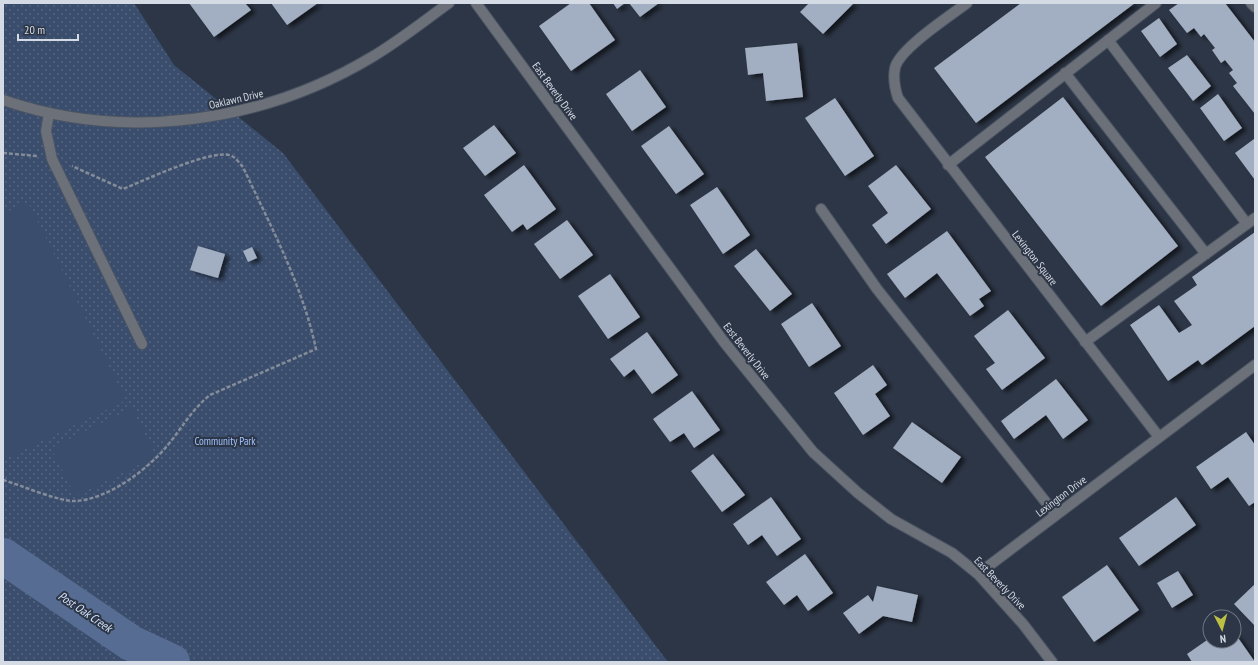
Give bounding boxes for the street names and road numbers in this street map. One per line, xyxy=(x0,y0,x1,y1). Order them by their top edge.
street label: East Beverly Drive xyxy=(529,59,581,123)
street label: Oaklawn Drive xyxy=(207,86,265,112)
street label: Lexington Square xyxy=(1009,228,1061,289)
street label: East Beverly Drive xyxy=(720,320,774,383)
street label: Lexington Drive xyxy=(1033,472,1089,520)
street label: East Beverly Drive xyxy=(971,554,1029,613)

